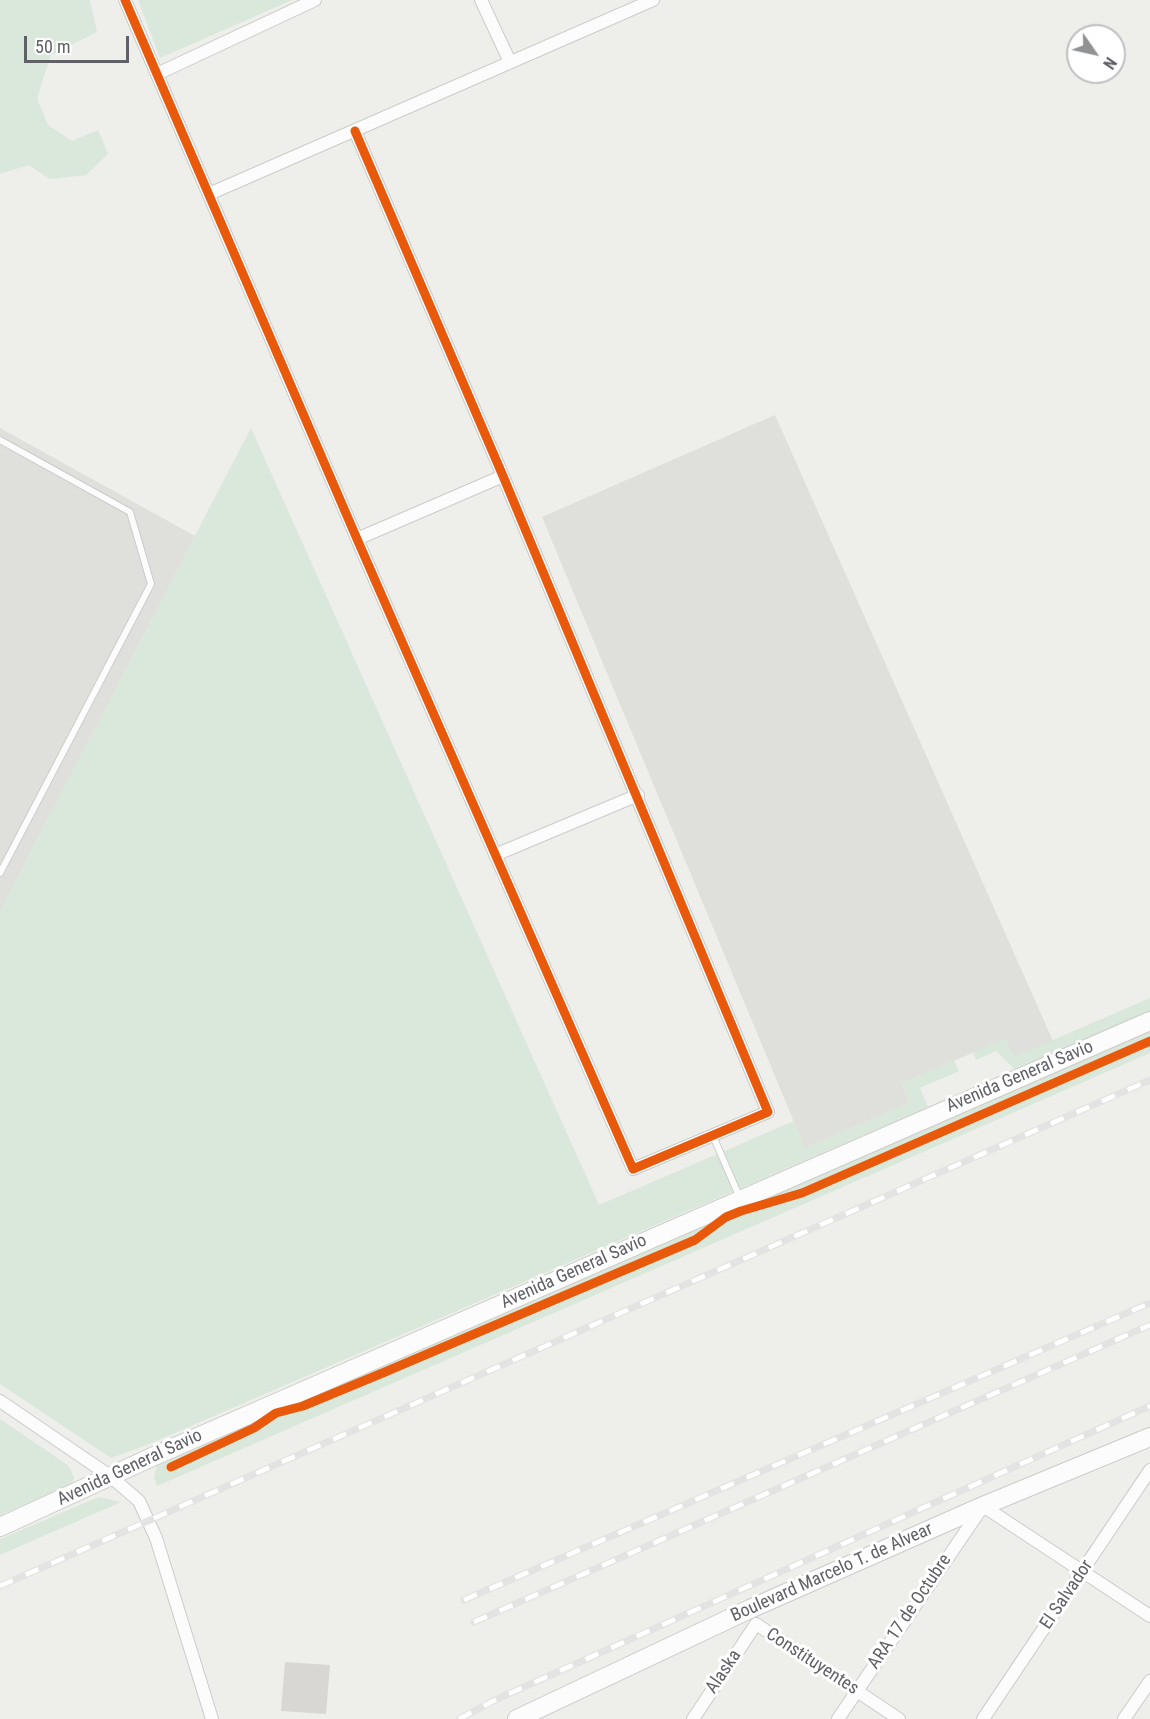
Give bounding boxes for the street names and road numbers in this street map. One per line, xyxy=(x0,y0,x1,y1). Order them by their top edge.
street label: Avenida General Savio xyxy=(943,1036,1097,1118)
street label: Avenida General Savio xyxy=(498,1230,650,1314)
street label: Avenida General Savio xyxy=(54,1425,206,1511)
street label: Boulevard Marcelo T. de Alvear xyxy=(728,1519,936,1627)
street label: ARA 17 de Octubre xyxy=(864,1551,956,1673)
street label: El Salvador xyxy=(1036,1556,1098,1634)
street label: Constituyentes xyxy=(762,1624,862,1700)
street label: Alaska xyxy=(702,1646,746,1698)

